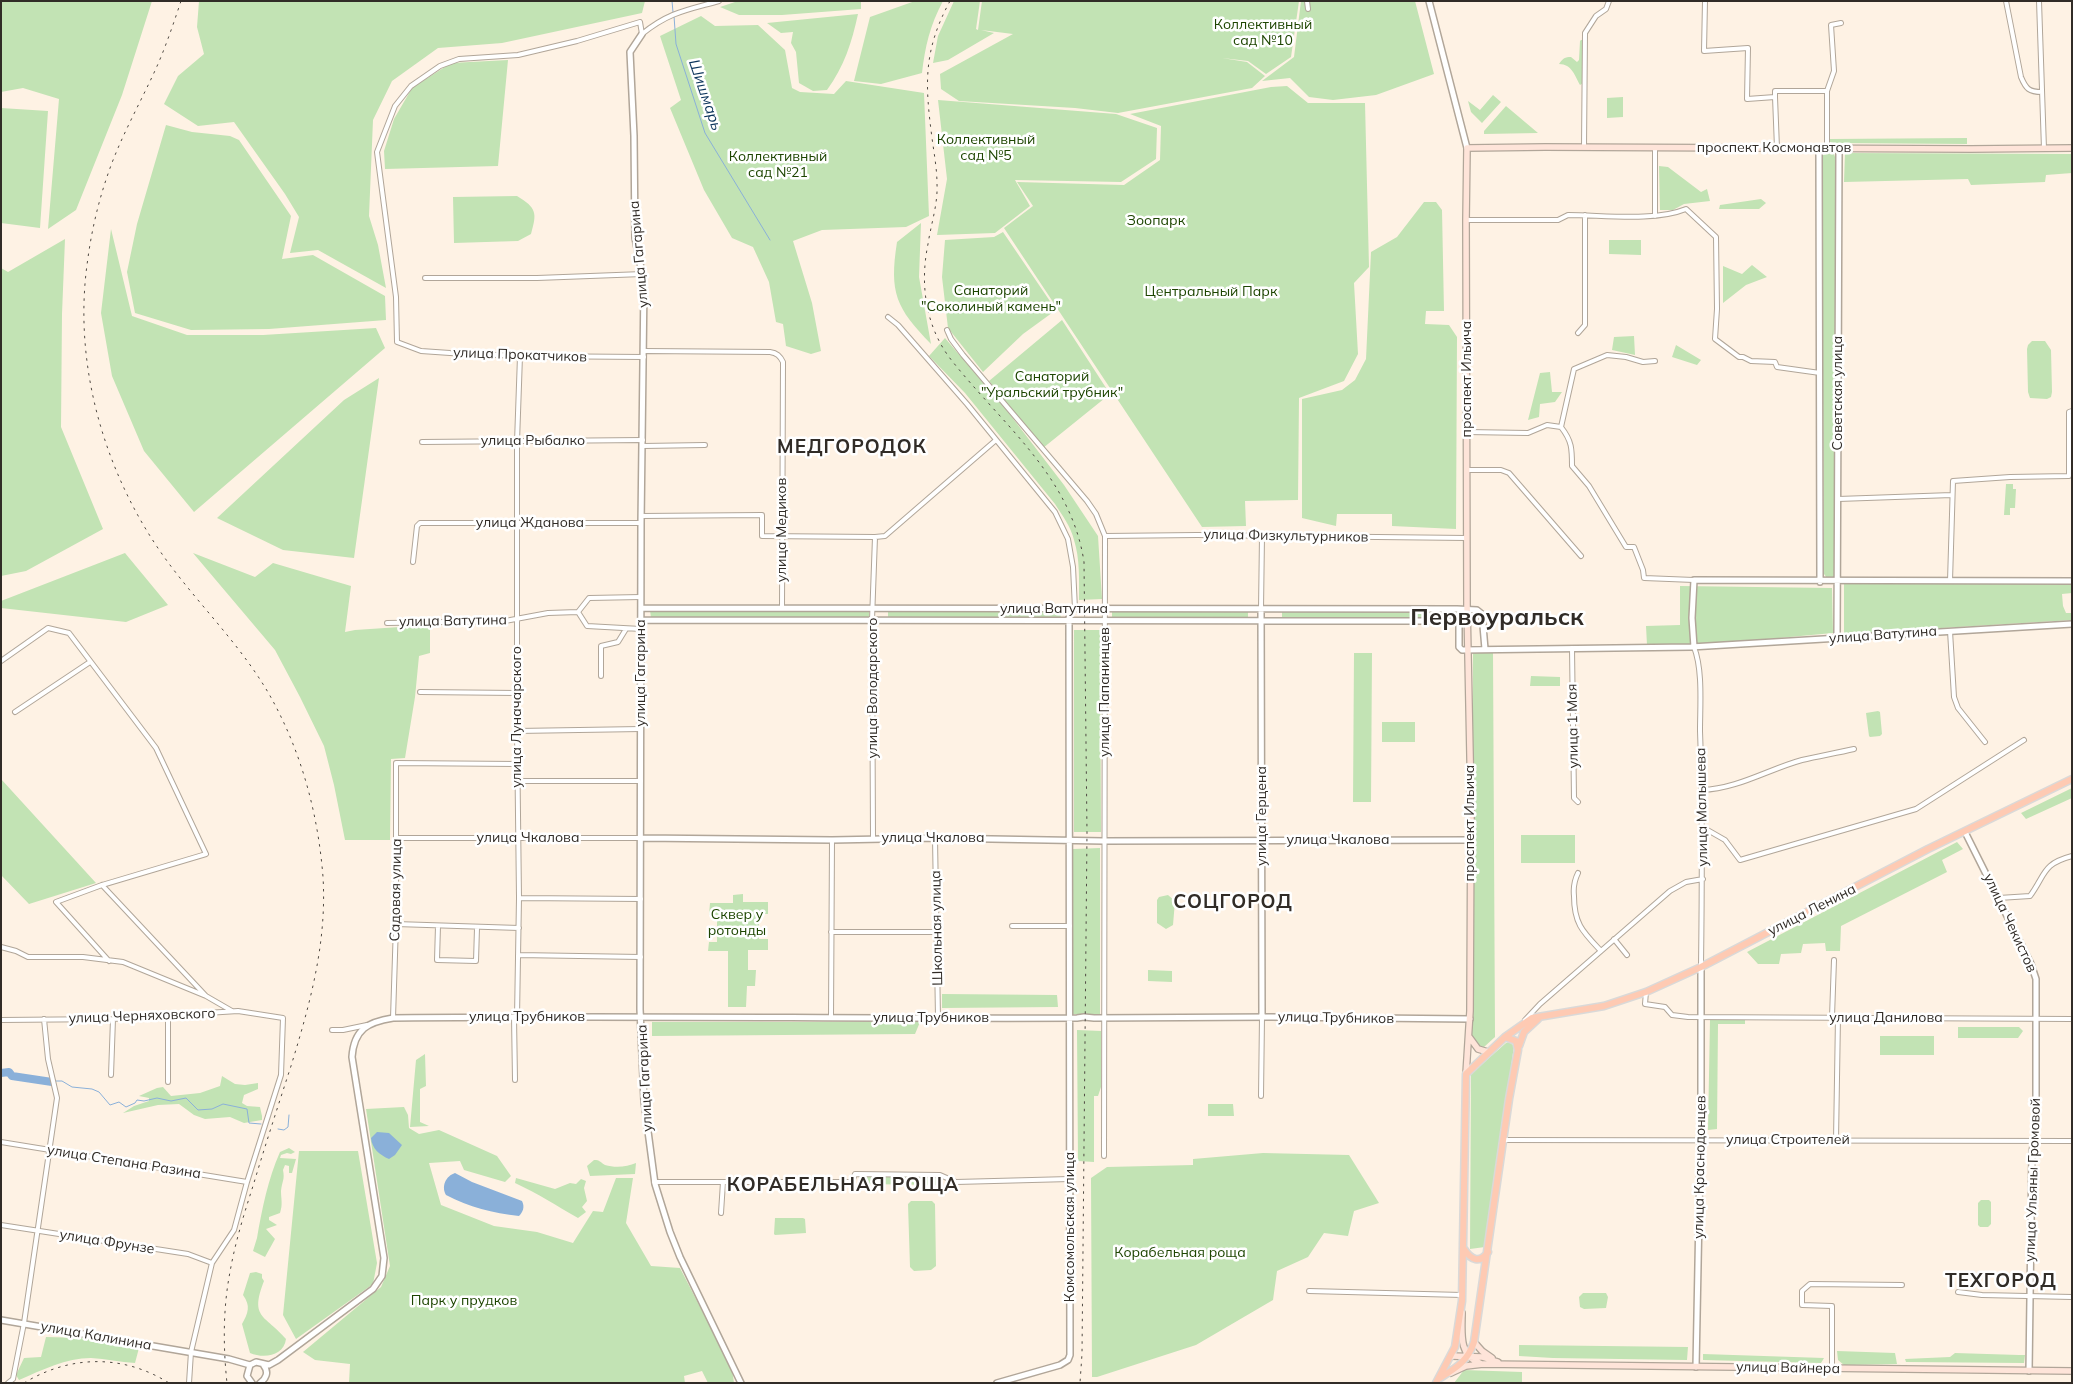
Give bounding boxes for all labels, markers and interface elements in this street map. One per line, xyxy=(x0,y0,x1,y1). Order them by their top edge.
park label: Коллективный сад №10 xyxy=(1214,17,1312,49)
water label: Шишмарь xyxy=(684,57,726,133)
park label: Коллективный сад №5 xyxy=(937,132,1035,164)
street label: проспект Космонавтов xyxy=(1697,140,1851,156)
park label: Коллективный сад №21 xyxy=(729,149,827,182)
street label: улица Гагарина xyxy=(626,200,652,308)
park label: Зоопарк xyxy=(1127,213,1185,229)
park label: Санаторий "Соколиный камень" xyxy=(921,283,1061,316)
park label: Центральный Парк xyxy=(1145,284,1277,300)
street label: проспект Ильича xyxy=(1459,321,1475,437)
street label: Советская улица xyxy=(1830,336,1846,450)
street label: улица Прокатчиков xyxy=(453,344,587,366)
park label: Санаторий "Уральский трубник" xyxy=(981,369,1123,402)
street label: улица Рыбалко xyxy=(481,433,585,449)
district label: МЕДГОРОДОК xyxy=(776,436,928,458)
street label: улица Медиков xyxy=(774,478,790,582)
street label: улица Жданова xyxy=(476,515,584,531)
street label: улица Физкультурников xyxy=(1203,526,1369,546)
street label: улица Ватутина xyxy=(1000,601,1108,617)
district label: Первоуральск xyxy=(1410,604,1584,632)
street label: улица Ватутина xyxy=(399,612,507,630)
street label: улица Володарского xyxy=(865,617,881,759)
street label: улица Гагарина xyxy=(633,619,649,727)
street label: улица Ватутина xyxy=(1828,623,1938,647)
street label: улица Папанинцев xyxy=(1097,627,1113,757)
street label: улица Луначарского xyxy=(509,646,525,788)
street label: улица 1 Мая xyxy=(1564,683,1582,769)
street label: улица Малышева xyxy=(1693,747,1711,867)
street label: проспект Ильича xyxy=(1462,765,1478,881)
street label: улица Герцена xyxy=(1254,766,1270,866)
street label: улица Чкалова xyxy=(477,830,579,846)
street label: улица Чкалова xyxy=(882,830,984,846)
street label: улица Чкалова xyxy=(1287,832,1389,848)
street label: Садовая улица xyxy=(387,838,405,942)
street label: Школьная улица xyxy=(928,870,946,986)
street label: улица Чекистов xyxy=(1980,871,2040,975)
street label: улица Ленина xyxy=(1765,881,1859,939)
district label: СОЦГОРОД xyxy=(1172,891,1294,913)
park label: Сквер у ротонды xyxy=(708,907,766,940)
street label: улица Черняховского xyxy=(68,1005,216,1027)
street label: улица Трубников xyxy=(469,1009,585,1025)
street label: улица Трубников xyxy=(1278,1009,1394,1027)
street label: улица Трубников xyxy=(873,1010,989,1026)
street label: улица Данилова xyxy=(1829,1010,1943,1026)
street label: улица Гагарина xyxy=(634,1024,656,1132)
street label: улица Краснодонцев xyxy=(1690,1095,1710,1239)
street label: улица Ульяны Громовой xyxy=(2022,1098,2044,1262)
street label: улица Строителей xyxy=(1726,1132,1850,1148)
street label: улица Степана Разина xyxy=(46,1142,202,1182)
street label: Комсомольская улица xyxy=(1062,1152,1078,1302)
district label: КОРАБЕЛЬНАЯ РОЩА xyxy=(725,1174,961,1196)
street label: улица Фрунзе xyxy=(58,1226,156,1258)
park label: Корабельная роща xyxy=(1114,1245,1246,1261)
district label: ТЕХГОРОД xyxy=(1944,1270,2058,1292)
park label: Парк у прудков xyxy=(411,1293,517,1309)
street label: улица Калинина xyxy=(39,1318,153,1354)
street label: улица Вайнера xyxy=(1736,1359,1840,1377)

